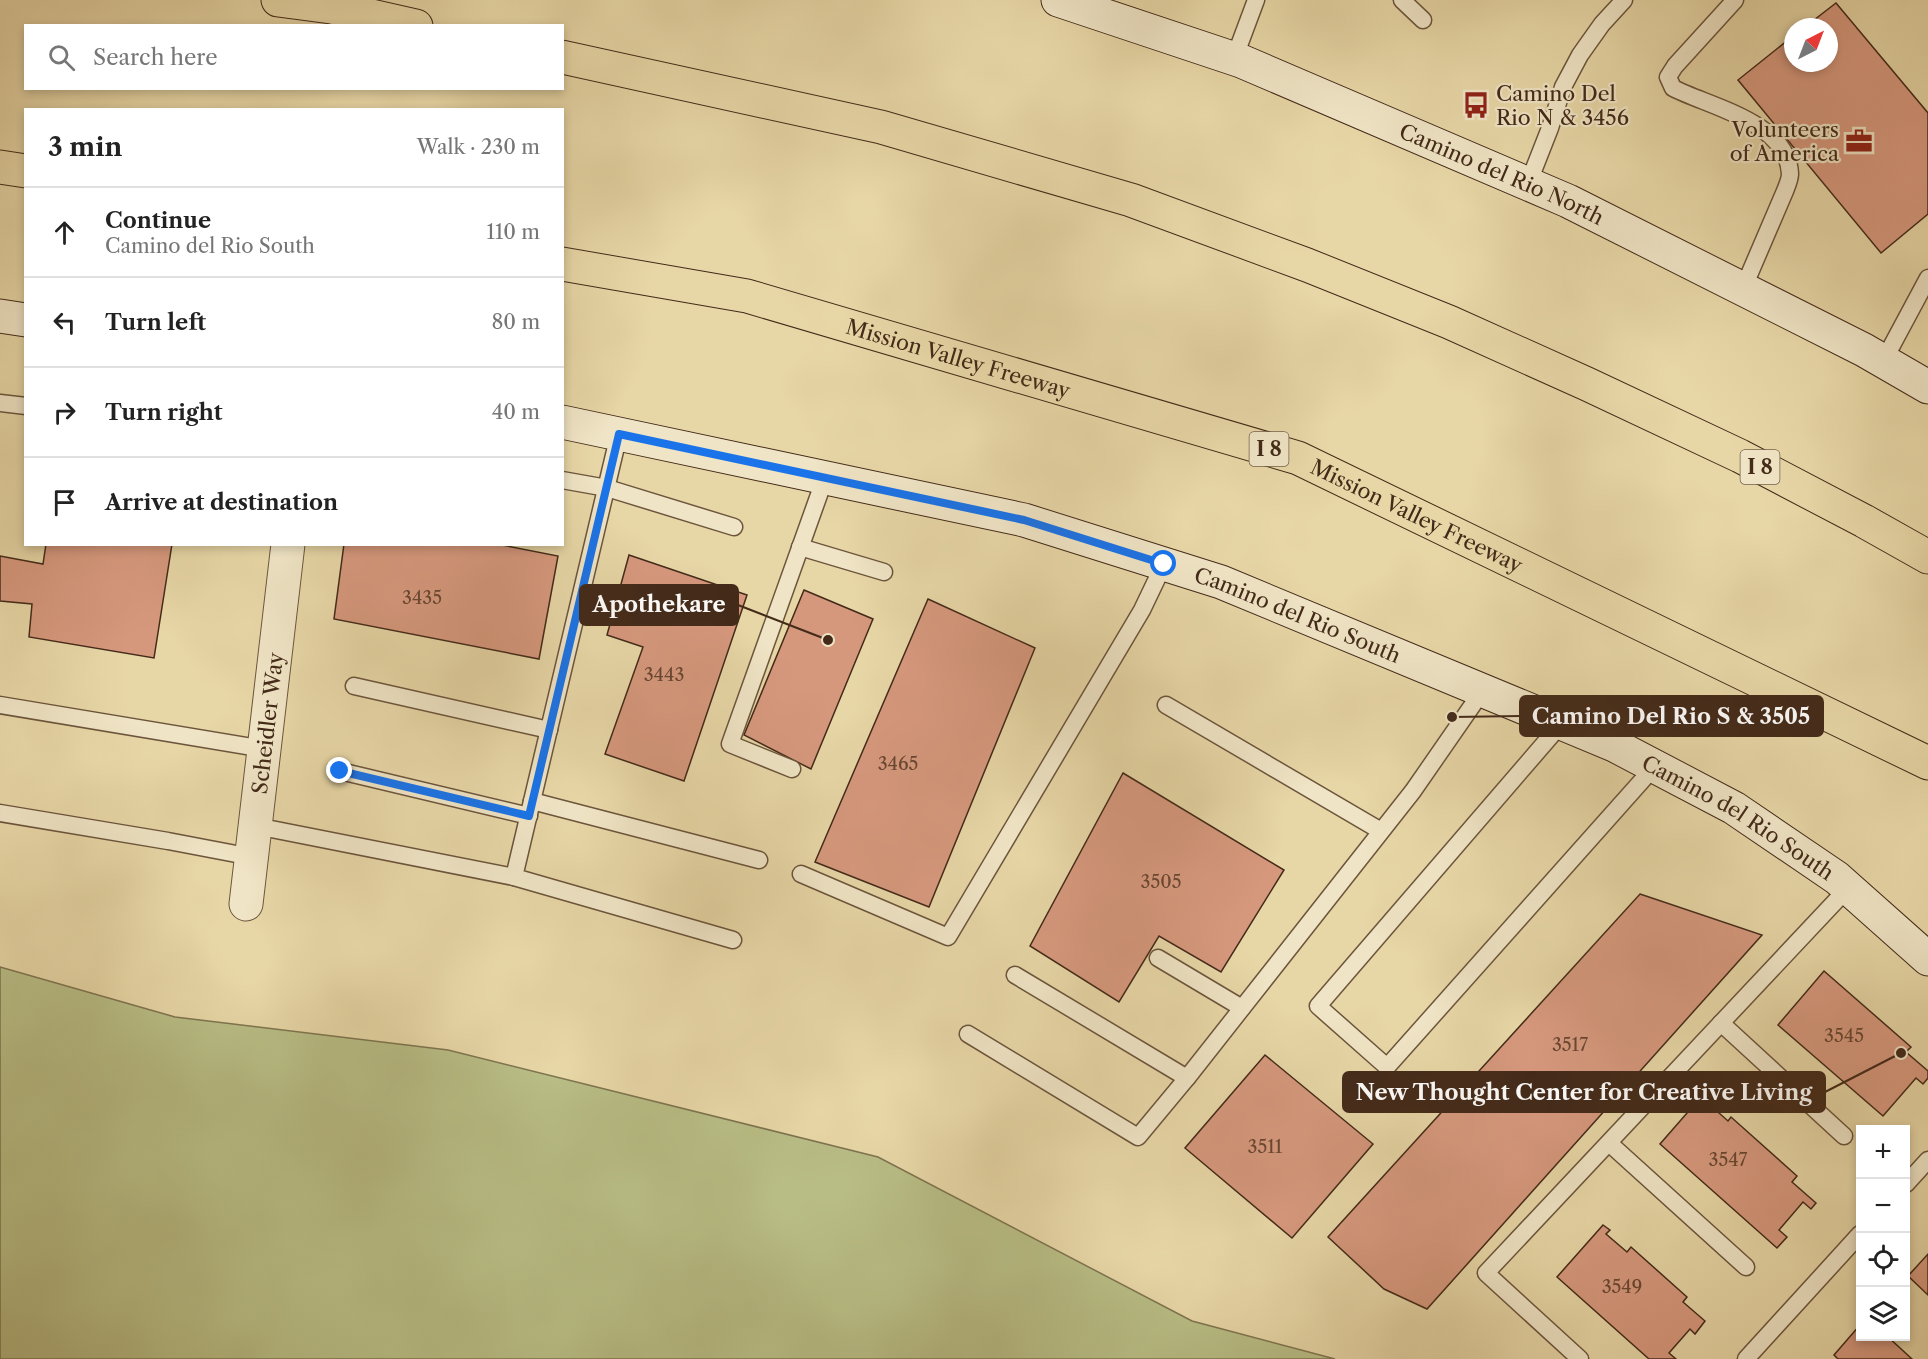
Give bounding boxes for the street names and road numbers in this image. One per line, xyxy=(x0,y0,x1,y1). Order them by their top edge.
street label: Camino del Rio North xyxy=(1396,118,1608,230)
street label: Mission Valley Freeway xyxy=(843,313,1074,403)
road number: I 8 xyxy=(1250,432,1288,466)
road number: I 8 xyxy=(1740,450,1780,484)
street label: Mission Valley Freeway xyxy=(1307,454,1527,578)
street label: Camino del Rio South xyxy=(1191,562,1405,668)
street label: Scheidler Way xyxy=(246,651,288,795)
street label: Camino del Rio South xyxy=(1638,749,1839,885)

